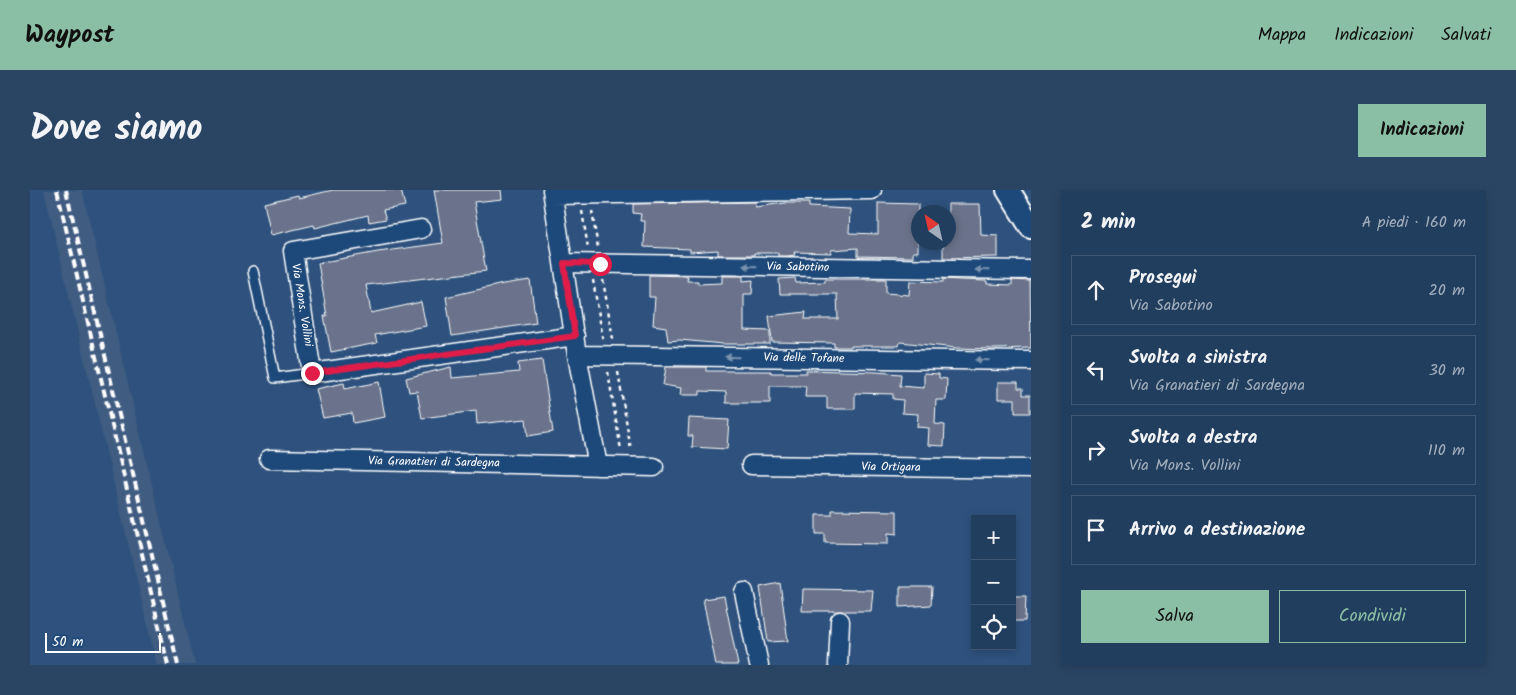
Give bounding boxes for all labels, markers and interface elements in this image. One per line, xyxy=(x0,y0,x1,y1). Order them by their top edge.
text: Waypost xyxy=(25,16,114,55)
text: Mappa xyxy=(1258,21,1306,50)
text: Indicazioni xyxy=(1334,21,1413,50)
text: Salvati xyxy=(1441,21,1491,50)
text: Dove siamo xyxy=(30,102,203,158)
button: Indicazioni xyxy=(1358,104,1486,157)
north arrow xyxy=(911,205,956,250)
text: 2 min xyxy=(1081,206,1136,239)
text: A piedi · 160 m xyxy=(1362,210,1466,235)
route start xyxy=(589,253,612,276)
street label: Via Sabotino xyxy=(766,257,830,277)
street label: Via Mons. Vollini xyxy=(286,262,318,349)
one-way arrow xyxy=(742,262,758,270)
text: Prosegui xyxy=(1129,263,1196,293)
one-way arrow xyxy=(974,266,990,274)
icon: ahead xyxy=(1082,276,1110,304)
text: 20 m xyxy=(1429,278,1465,303)
text: Via Sabotino xyxy=(1129,293,1213,318)
text: Svolta a sinistra xyxy=(1129,343,1267,373)
street label: Via delle Tofane xyxy=(763,348,845,368)
one-way arrow xyxy=(724,353,740,361)
one-way arrow xyxy=(974,356,990,364)
icon: left xyxy=(1082,356,1110,384)
text: 30 m xyxy=(1429,358,1465,383)
route end xyxy=(301,362,324,385)
text: Via Granatieri di Sardegna xyxy=(1129,373,1305,398)
text: Svolta a destra xyxy=(1129,423,1257,453)
icon: right xyxy=(1082,436,1110,464)
text: 110 m xyxy=(1428,438,1465,463)
street label: Via Granatieri di Sardegna xyxy=(368,451,500,473)
text: Via Mons. Vollini xyxy=(1129,453,1240,478)
street label: Via Ortigara xyxy=(861,457,921,477)
map controls xyxy=(971,515,1016,650)
button: + xyxy=(971,515,1016,560)
text: Arrivo a destinazione xyxy=(1129,515,1305,545)
icon: arrive xyxy=(1082,516,1110,544)
button: − xyxy=(971,560,1016,605)
button: Salva xyxy=(1081,590,1269,643)
button: Condividi xyxy=(1279,590,1466,643)
button: locate xyxy=(971,605,1016,650)
scale bar xyxy=(45,630,161,653)
text: 50 m xyxy=(52,631,83,653)

